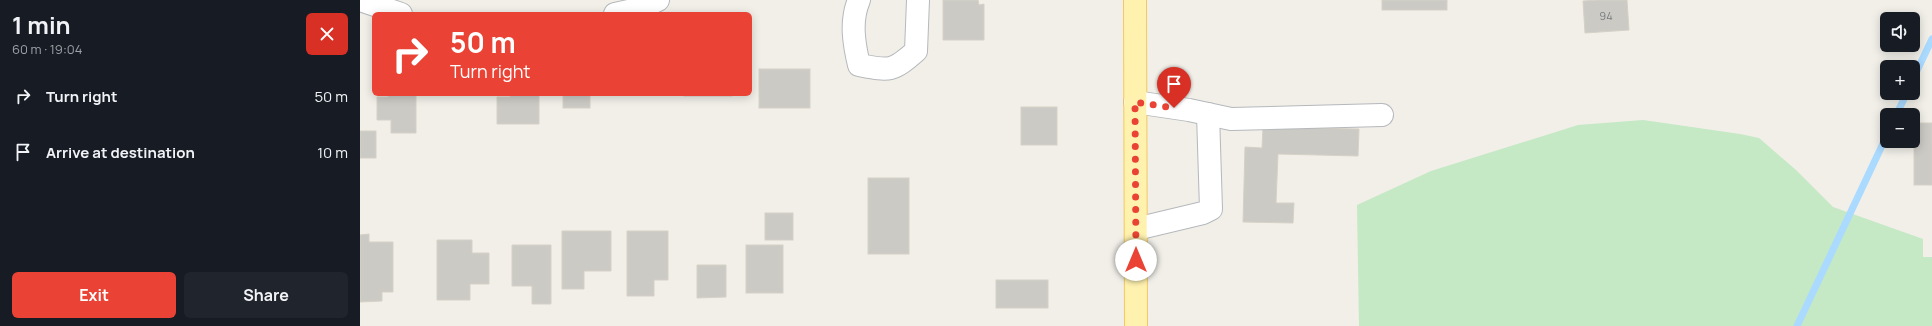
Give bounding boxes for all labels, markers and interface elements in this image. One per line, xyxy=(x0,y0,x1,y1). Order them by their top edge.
text: 1 min xyxy=(12,8,71,41)
house number: 94 xyxy=(1599,8,1613,23)
map controls xyxy=(1880,12,1920,148)
button: sound xyxy=(1880,12,1920,52)
button: close xyxy=(306,13,348,55)
text: 50 m xyxy=(450,23,516,61)
icon: right xyxy=(384,28,436,80)
text: 60 m · 19:04 xyxy=(12,40,82,58)
text: Turn right xyxy=(450,59,531,83)
button: + xyxy=(1880,60,1920,100)
pin xyxy=(1157,67,1191,108)
icon: arrive xyxy=(1163,73,1185,95)
icon: right xyxy=(12,85,34,107)
text: Turn right xyxy=(46,86,117,107)
text: 50 m xyxy=(314,86,348,107)
button: − xyxy=(1880,108,1920,148)
icon: arrive xyxy=(12,141,34,163)
text: Arrive at destination xyxy=(46,142,195,163)
text: 10 m xyxy=(317,142,348,163)
position arrow xyxy=(1115,239,1157,281)
button: Exit xyxy=(12,272,176,318)
button: Share xyxy=(184,272,348,318)

